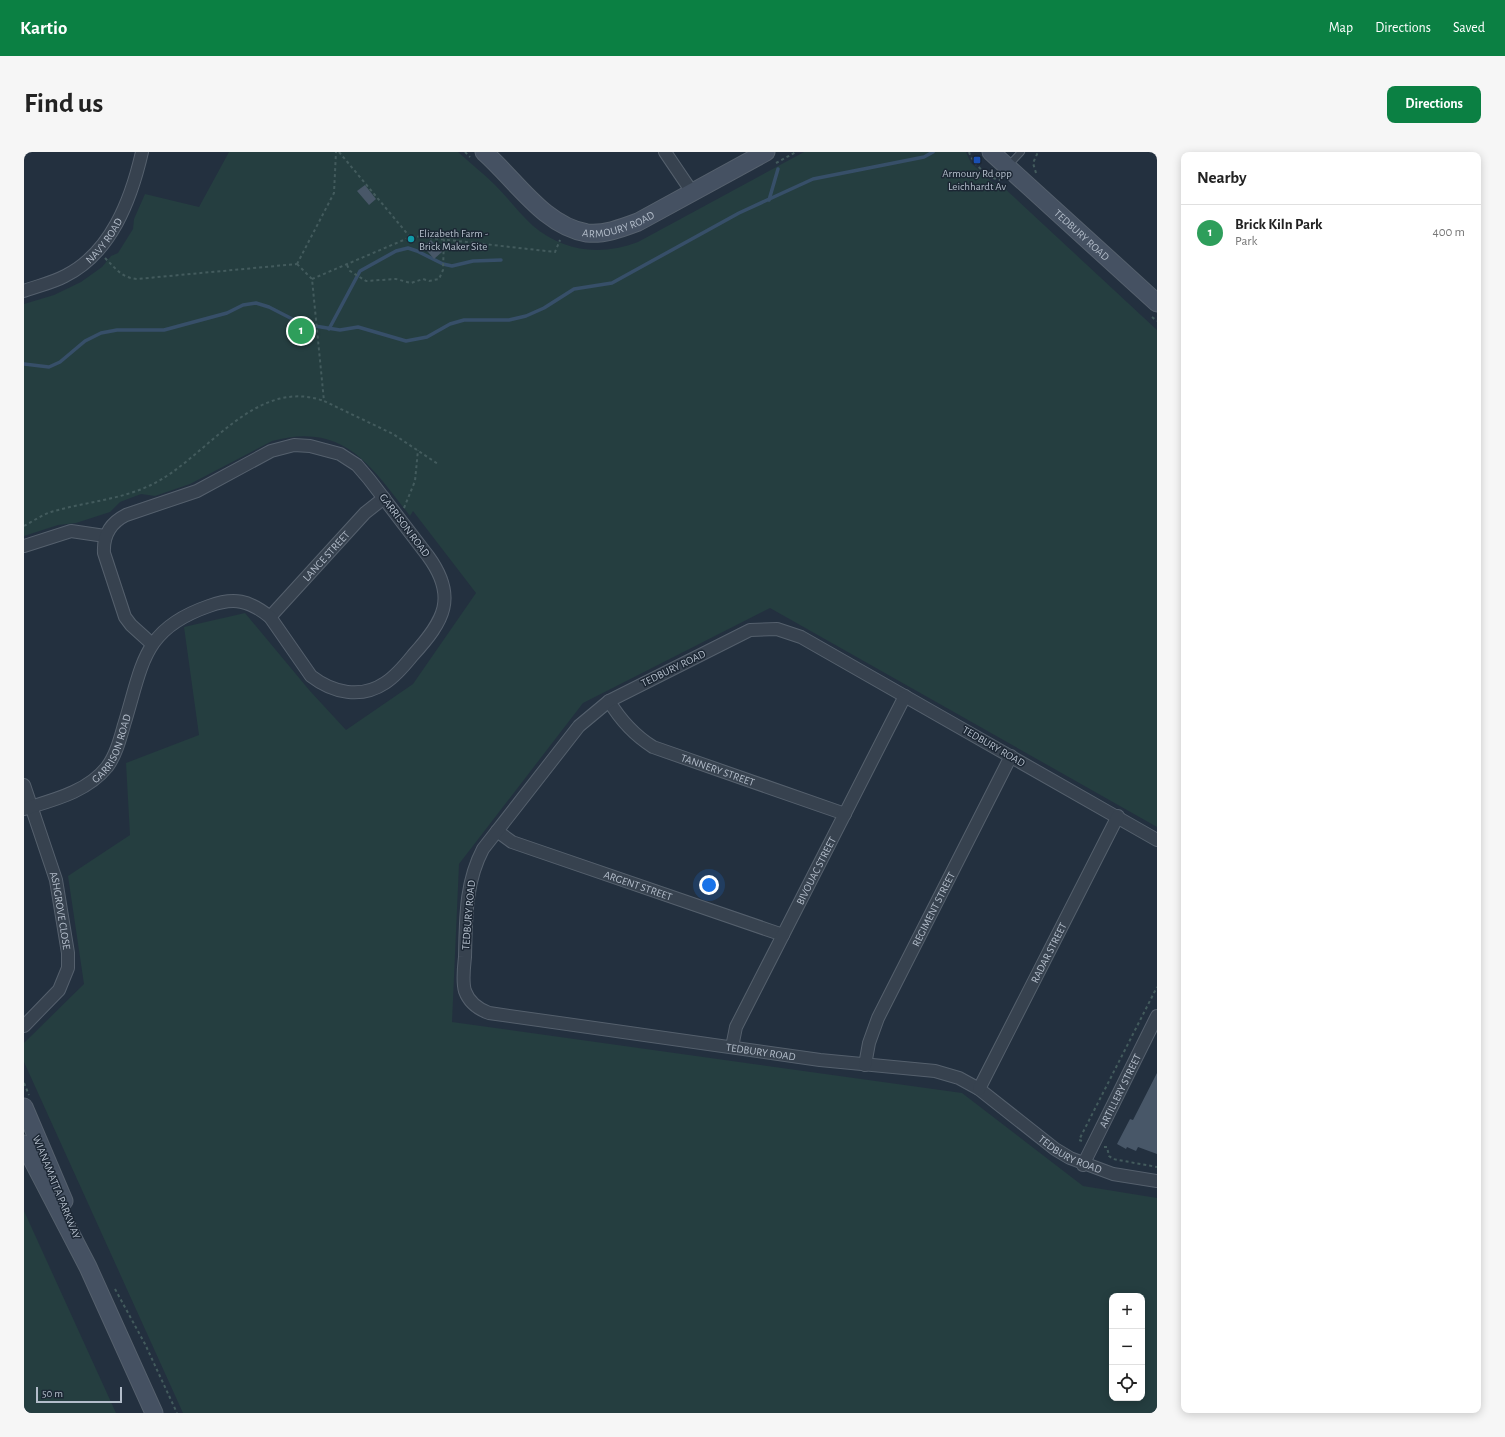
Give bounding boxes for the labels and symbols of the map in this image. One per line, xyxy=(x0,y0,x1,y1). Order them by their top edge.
marker: Armoury Rd opp Leichhardt Av xyxy=(972,155,982,165)
place label: Armoury Rd opp Leichhardt Av xyxy=(942,168,1012,192)
street label: TEDBURY ROAD xyxy=(1052,207,1111,263)
street label: ARMOURY ROAD xyxy=(581,209,656,239)
street label: NAVY ROAD xyxy=(84,216,124,266)
place label: Elizabeth Farm - Brick Maker Site xyxy=(419,228,489,252)
marker: Elizabeth Farm - Brick Maker Site xyxy=(406,234,416,244)
pin: 1 xyxy=(288,316,314,346)
street label: GARRISON ROAD xyxy=(377,492,432,559)
street label: LANCE STREET xyxy=(301,528,352,583)
street label: TEDBURY ROAD xyxy=(639,648,707,689)
street label: GARRISON ROAD xyxy=(90,713,133,785)
street label: TEDBURY ROAD xyxy=(961,724,1027,769)
street label: TANNERY STREET xyxy=(679,752,757,788)
street label: BIVOUAC STREET xyxy=(794,834,838,907)
street label: ARGENT STREET xyxy=(602,869,674,903)
street label: ASHGROVE CLOSE xyxy=(47,870,72,951)
street label: REGIMENT STREET xyxy=(910,870,957,948)
your location xyxy=(699,875,719,895)
street label: TEDBURY ROAD xyxy=(460,880,477,951)
street label: RADAR STREET xyxy=(1029,920,1069,985)
street label: TEDBURY ROAD xyxy=(725,1042,796,1062)
street label: ARTILLERY STREET xyxy=(1097,1052,1144,1130)
street label: TEDBURY ROAD xyxy=(1036,1133,1103,1175)
street label: WIANAMATTA PARKWAY xyxy=(31,1134,82,1241)
scale bar xyxy=(36,1385,122,1404)

